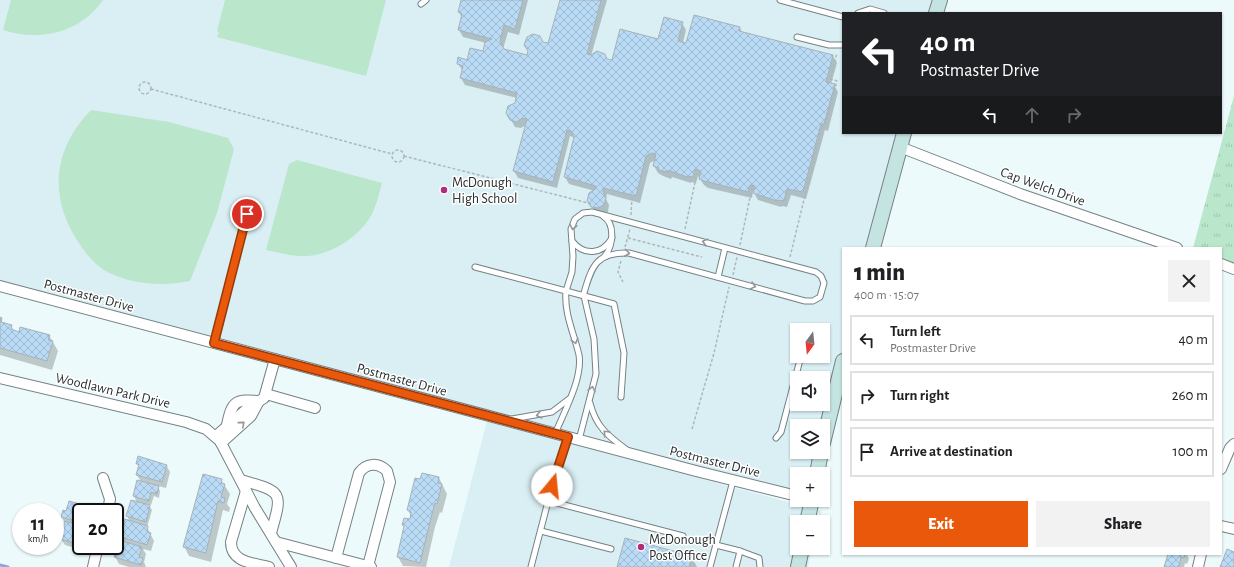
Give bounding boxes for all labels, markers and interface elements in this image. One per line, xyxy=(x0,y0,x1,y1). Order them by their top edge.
icon: left xyxy=(854,28,906,80)
text: 40 m xyxy=(920,29,976,57)
text: Postmaster Drive xyxy=(920,62,1039,80)
icon: left xyxy=(979,104,1001,126)
icon: ahead xyxy=(1021,104,1043,126)
icon: right xyxy=(1063,104,1085,126)
street label: Cap Welch Drive xyxy=(998,165,1087,209)
place label: McDonugh High School xyxy=(452,176,518,206)
marker: McDonugh High School xyxy=(439,185,449,195)
pin xyxy=(230,197,264,231)
icon: arrive xyxy=(236,203,258,225)
one-way arrow xyxy=(569,224,577,230)
one-way arrow xyxy=(701,238,708,247)
one-way arrow xyxy=(624,249,630,258)
button: close xyxy=(1168,260,1210,302)
text: 1 min xyxy=(854,261,905,285)
street label: Postmaster Drive xyxy=(42,277,135,315)
one-way arrow xyxy=(749,281,756,290)
text: 400 m · 15:07 xyxy=(854,289,919,302)
north arrow xyxy=(790,323,830,363)
map controls xyxy=(790,323,830,555)
text: Turn left xyxy=(890,324,941,339)
icon: left xyxy=(856,329,878,351)
text: 40 m xyxy=(1178,332,1208,347)
one-way arrow xyxy=(570,337,579,344)
text: Postmaster Drive xyxy=(890,342,976,355)
street label: Postmaster Drive xyxy=(355,361,448,399)
street label: Woodlawn Park Drive xyxy=(54,371,171,411)
button: sound xyxy=(790,371,830,411)
icon: right xyxy=(856,385,878,407)
one-way arrow xyxy=(588,386,596,392)
text: Turn right xyxy=(890,388,949,403)
text: 260 m xyxy=(1172,388,1208,403)
one-way arrow xyxy=(536,410,543,418)
button: layers xyxy=(790,419,830,459)
one-way arrow xyxy=(238,422,245,429)
one-way arrow xyxy=(603,430,611,438)
icon: arrive xyxy=(856,441,878,463)
street label: Postmaster Drive xyxy=(668,444,761,480)
text: Arrive at destination xyxy=(890,444,1013,459)
text: 100 m xyxy=(1173,444,1208,459)
position arrow xyxy=(531,465,573,507)
button: + xyxy=(790,467,830,507)
button: Exit xyxy=(854,501,1028,547)
button: Share xyxy=(1036,501,1210,547)
speed limit sign: 20 xyxy=(72,503,124,555)
text: 11 xyxy=(31,514,45,534)
button: − xyxy=(790,515,830,555)
place label: McDonough Post Office xyxy=(649,533,716,563)
text: km/h xyxy=(28,534,48,544)
marker: McDonough Post Office xyxy=(636,542,646,552)

